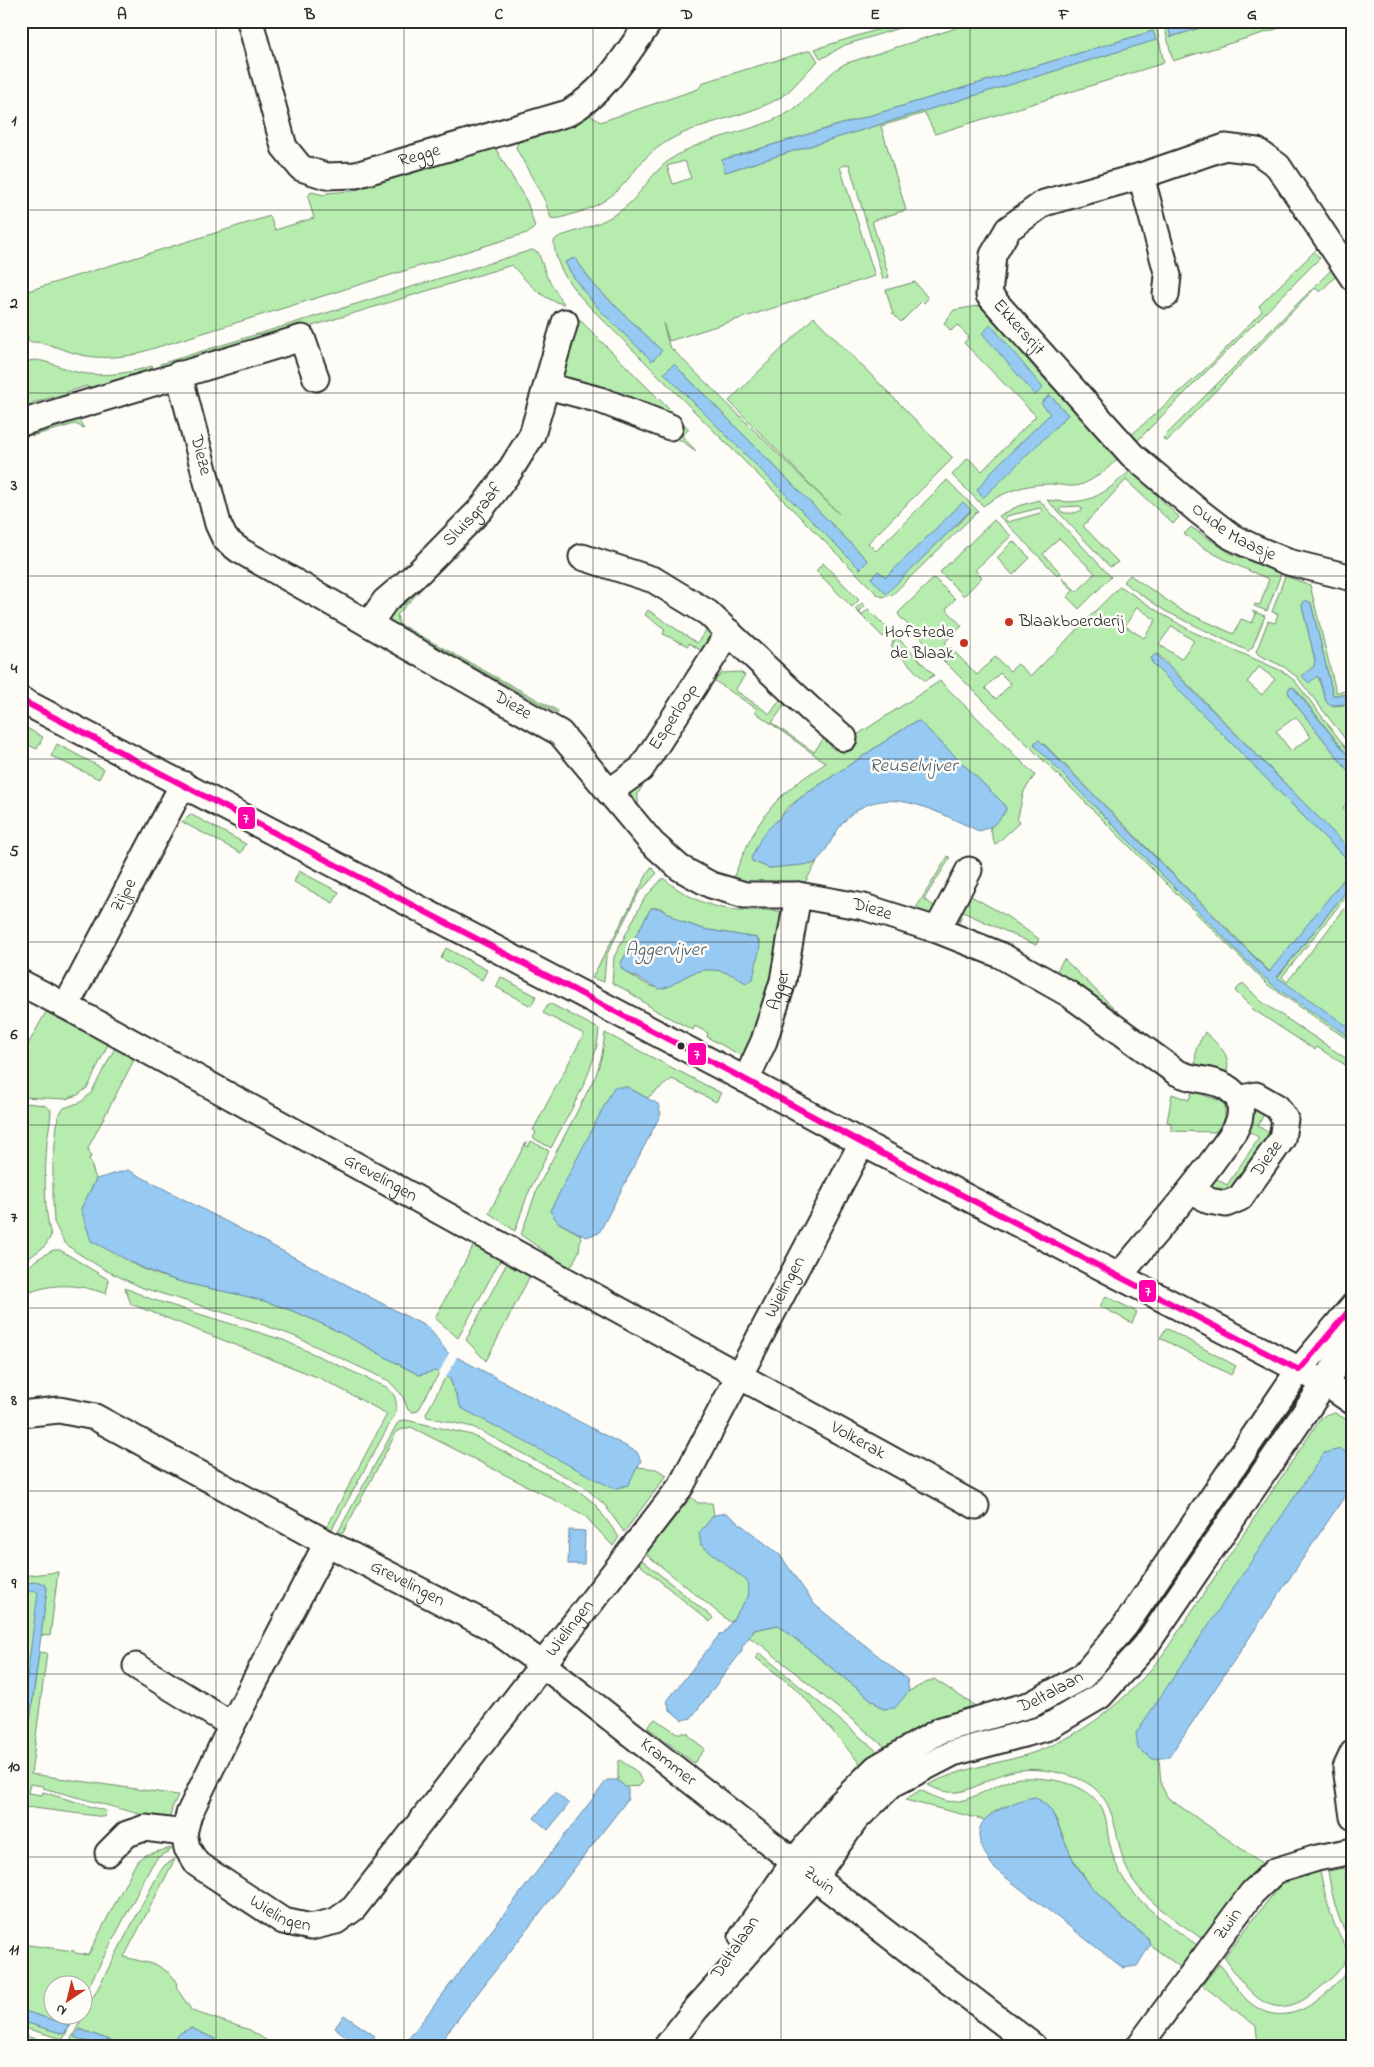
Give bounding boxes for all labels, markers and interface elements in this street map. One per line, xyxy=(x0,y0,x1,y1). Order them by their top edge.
text: A xyxy=(117,3,127,27)
text: B xyxy=(304,3,316,27)
text: C xyxy=(495,3,504,27)
text: D xyxy=(680,3,693,27)
text: E xyxy=(870,3,880,27)
text: F xyxy=(1058,3,1070,27)
text: G xyxy=(1247,3,1257,27)
text: 1 xyxy=(11,109,17,133)
street label: Regge xyxy=(396,138,444,175)
text: 2 xyxy=(9,292,18,316)
street label: Ekkersrijt xyxy=(986,294,1051,362)
street label: Dieze xyxy=(182,432,218,479)
text: 3 xyxy=(10,474,18,498)
street label: Sluisgraaf xyxy=(437,477,509,553)
street label: Oude Maasje xyxy=(1185,497,1281,569)
place label: Blaakboerderij xyxy=(1018,609,1124,635)
marker: Blaakboerderij xyxy=(1003,616,1015,628)
place label: Hofstede de Blaak xyxy=(884,620,955,667)
marker: Hofstede de Blaak xyxy=(958,637,970,649)
text: 4 xyxy=(10,657,18,681)
street label: Esperloop xyxy=(643,678,706,756)
street label: Dieze xyxy=(488,684,537,728)
water label: Reuselvijver xyxy=(869,753,959,780)
line badge: 7 xyxy=(237,806,256,830)
text: 7 xyxy=(243,809,249,830)
text: 5 xyxy=(9,840,19,864)
street label: Zijpe xyxy=(105,873,144,917)
street label: Dieze xyxy=(849,892,896,928)
water label: Aggervijver xyxy=(625,937,707,965)
street label: Agger xyxy=(761,968,798,1014)
text: 6 xyxy=(9,1023,18,1047)
unlabelled marker xyxy=(676,1041,686,1051)
line badge: 7 xyxy=(687,1042,707,1066)
text: 7 xyxy=(694,1045,700,1066)
street label: Dieze xyxy=(1245,1134,1290,1184)
street label: Grevelingen xyxy=(339,1148,422,1210)
text: 7 xyxy=(11,1206,18,1230)
street label: Wielingen xyxy=(759,1252,813,1323)
line badge: 7 xyxy=(1138,1279,1157,1303)
text: 7 xyxy=(1145,1282,1151,1303)
text: 8 xyxy=(10,1389,17,1413)
street label: Volkerak xyxy=(825,1415,890,1467)
street label: Grevelingen xyxy=(365,1554,449,1614)
text: 9 xyxy=(11,1572,17,1596)
street label: Wielingen xyxy=(540,1594,601,1663)
street label: Deltalaan xyxy=(1014,1665,1089,1721)
street label: Krammer xyxy=(634,1732,702,1794)
text: 10 xyxy=(8,1755,20,1779)
street label: Zwin xyxy=(797,1860,840,1902)
street label: Wielingen xyxy=(244,1889,313,1940)
street label: Zwin xyxy=(1208,1903,1249,1946)
street label: Deltalaan xyxy=(705,1911,767,1986)
text: 11 xyxy=(9,1938,20,1962)
north arrow xyxy=(42,1974,92,2024)
text: N xyxy=(52,1998,71,2021)

